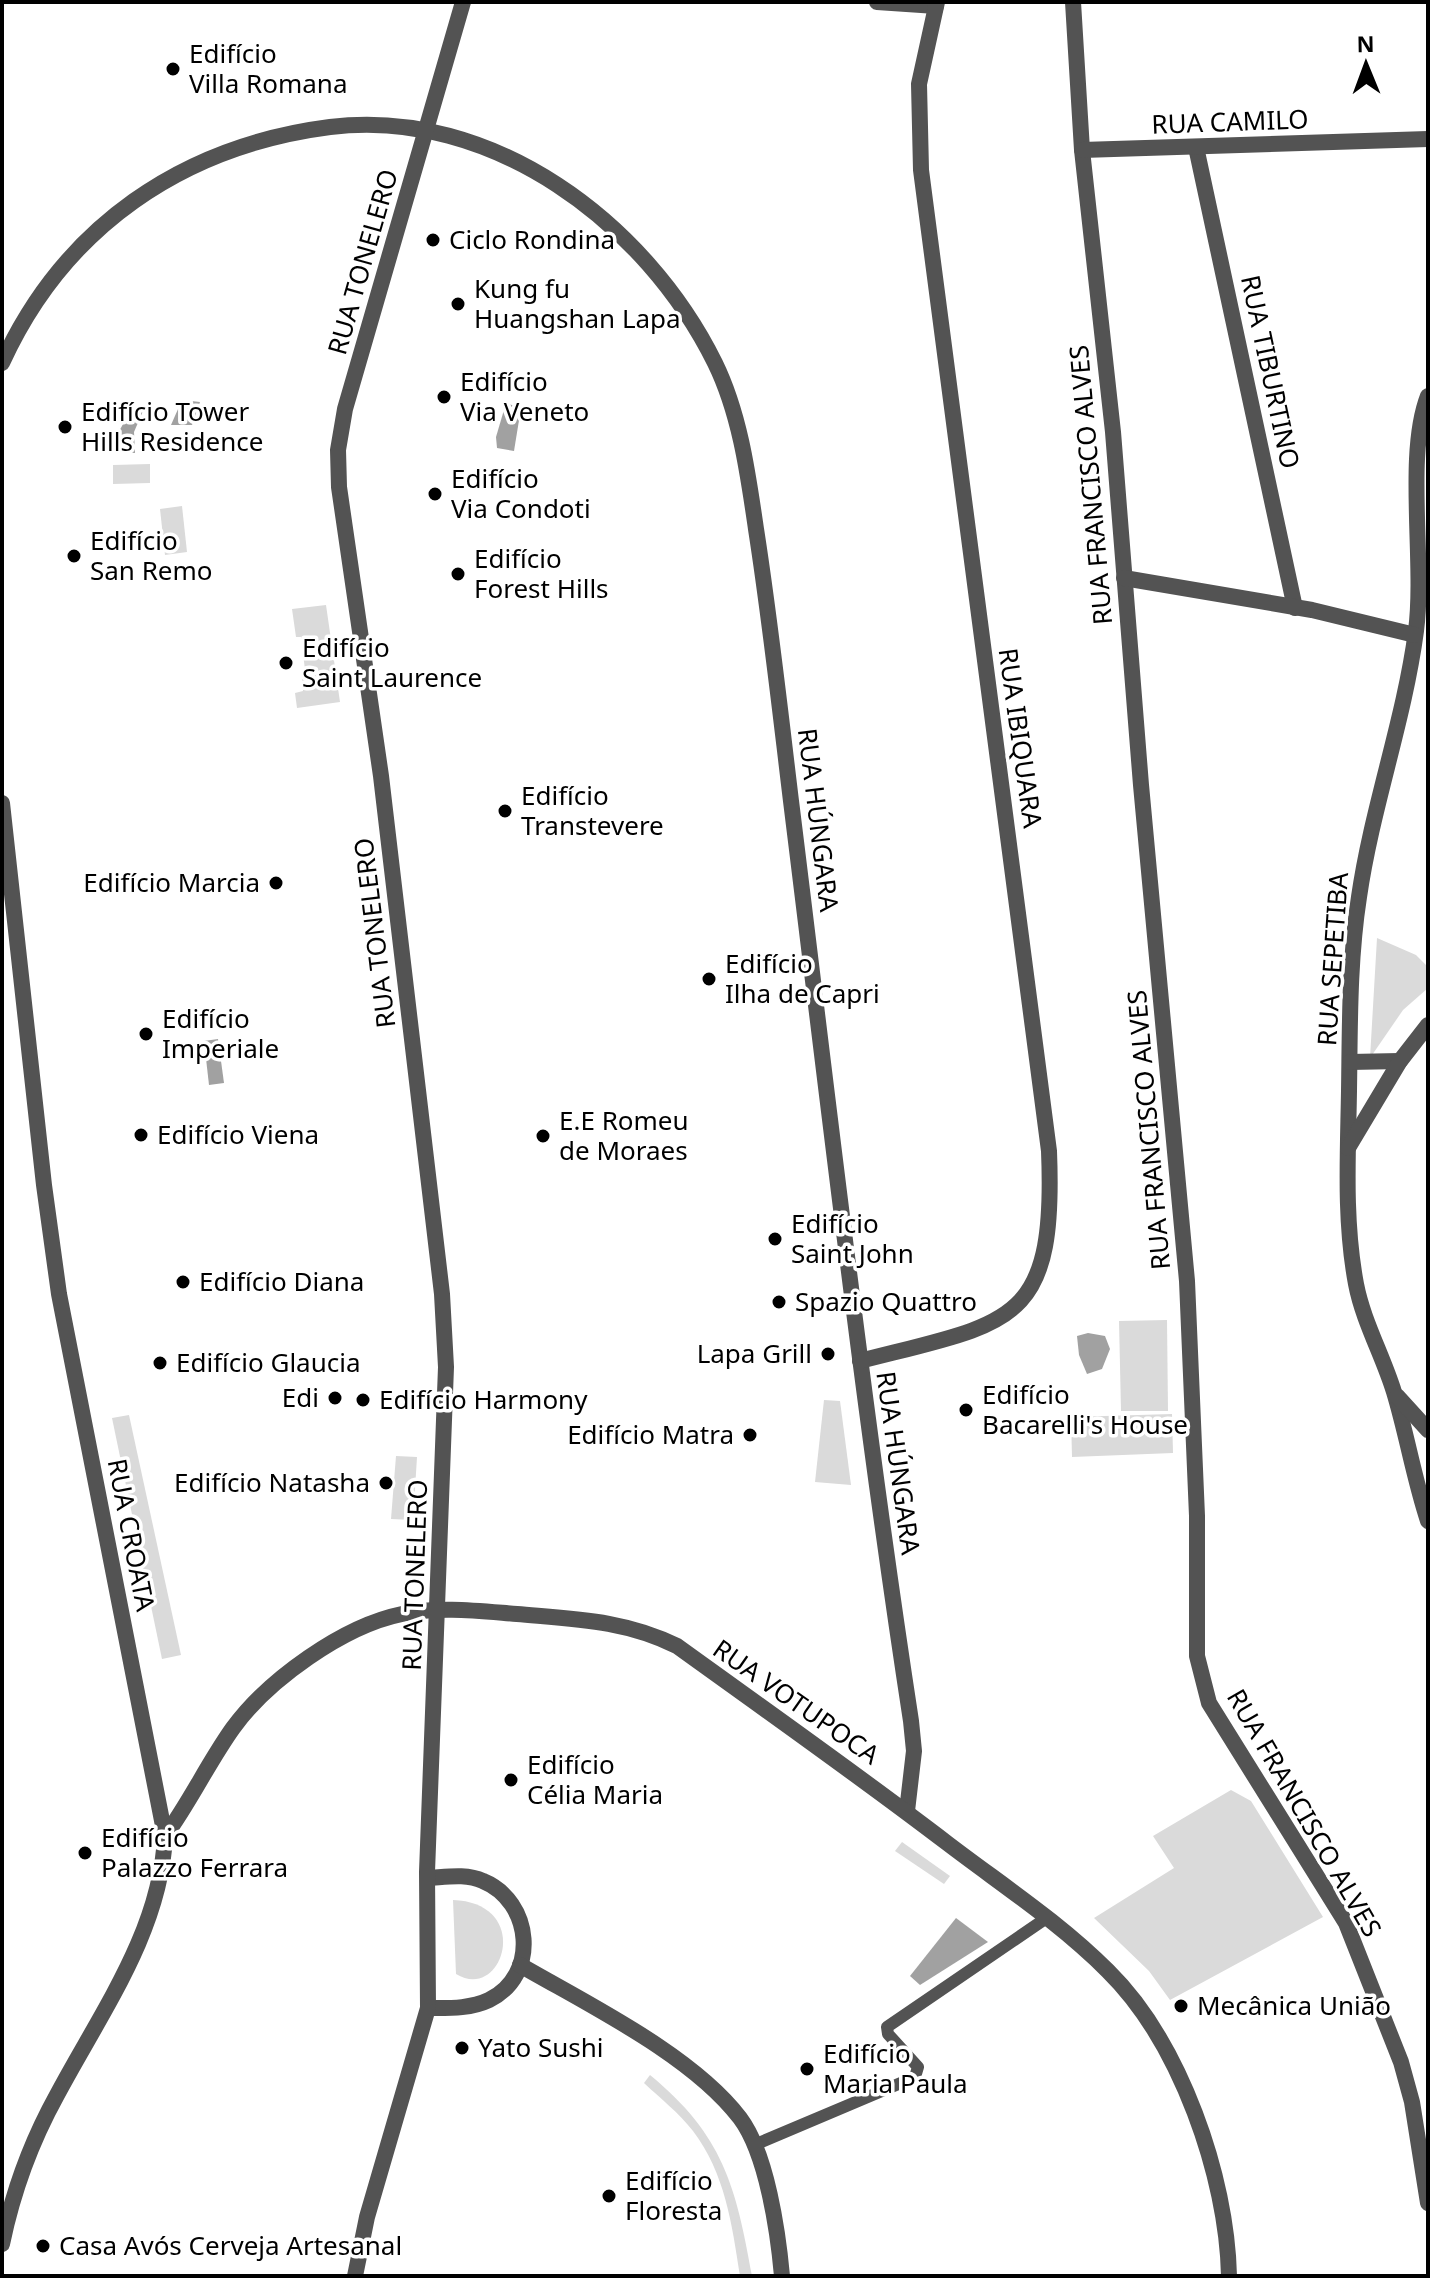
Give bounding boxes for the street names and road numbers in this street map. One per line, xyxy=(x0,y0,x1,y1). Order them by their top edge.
street label: RUA CAMILO xyxy=(1151,100,1309,142)
street label: RUA TONELERO xyxy=(318,165,406,359)
street label: RUA TIBURTINO xyxy=(1233,272,1309,472)
street label: RUA FRANCISCO ALVES xyxy=(1060,344,1120,627)
street label: RUA IBIQUARA xyxy=(991,646,1051,830)
street label: RUA HÚNGARA xyxy=(790,726,848,914)
street label: RUA TONELERO xyxy=(344,836,404,1030)
street label: RUA SEPETIBA xyxy=(1308,871,1356,1047)
street label: RUA FRANCISCO ALVES xyxy=(1118,989,1178,1272)
street label: RUA HÚNGARA xyxy=(868,1369,930,1557)
street label: RUA CROATA xyxy=(100,1455,164,1615)
street label: RUA TONELERO xyxy=(393,1479,435,1671)
street label: RUA VOTUPOCA xyxy=(706,1630,887,1772)
street label: RUA FRANCISCO ALVES xyxy=(1219,1682,1391,1943)

